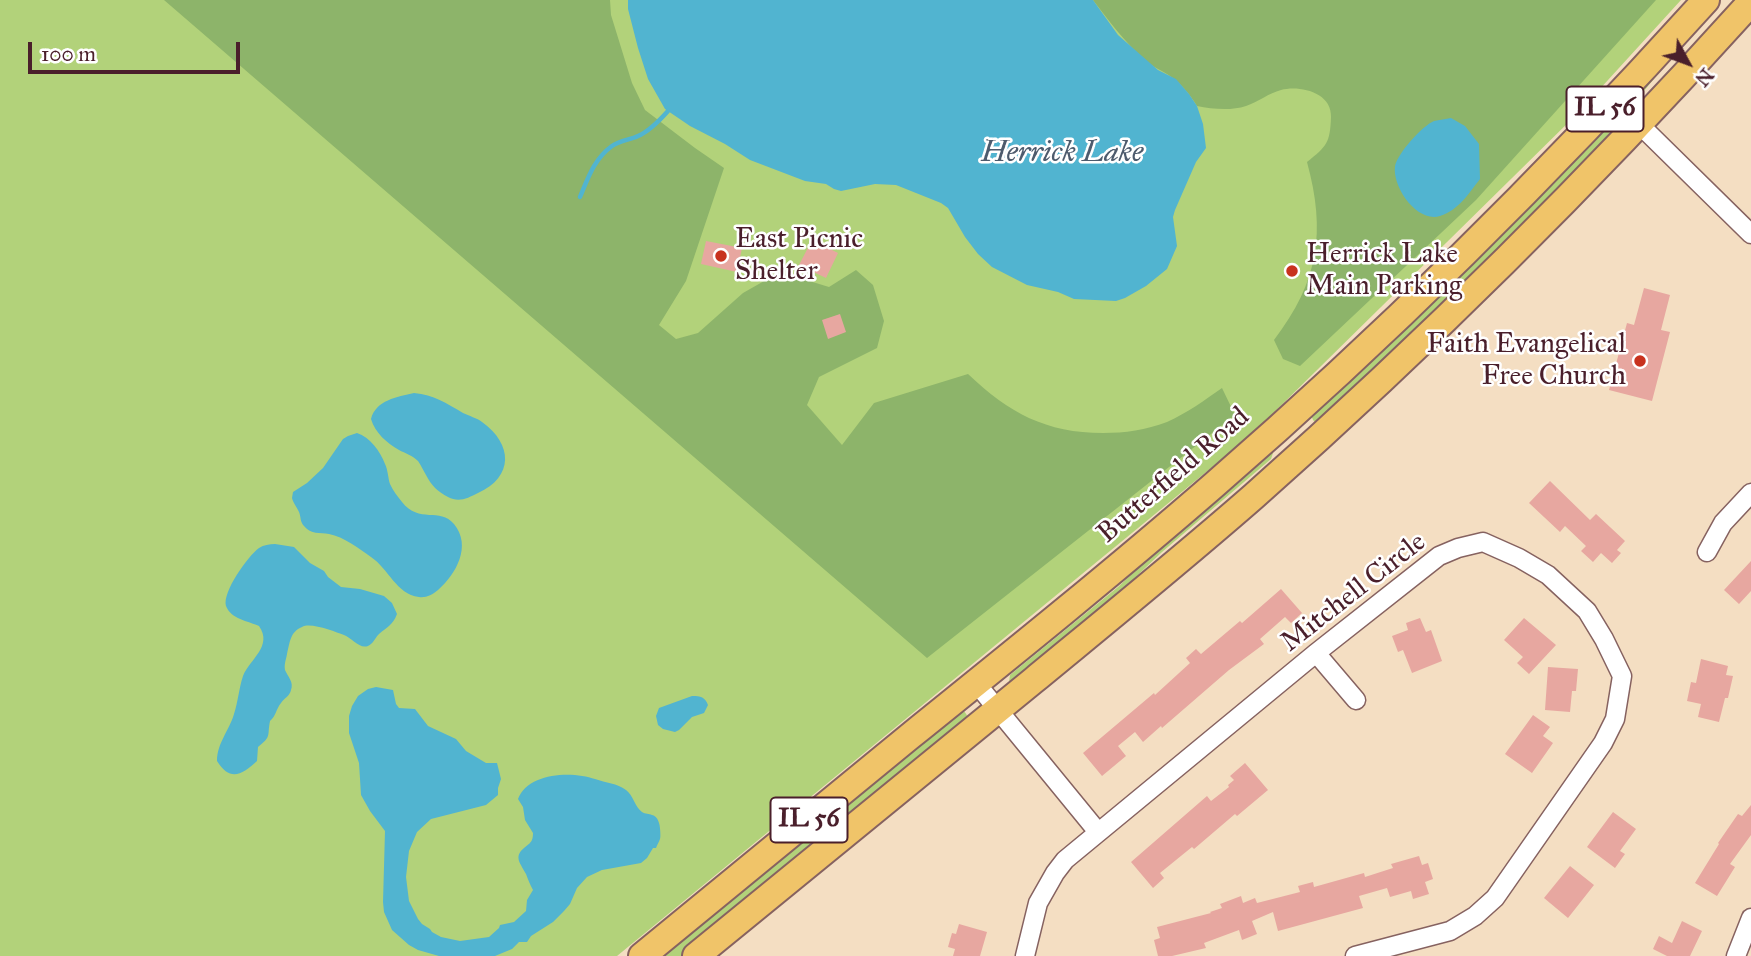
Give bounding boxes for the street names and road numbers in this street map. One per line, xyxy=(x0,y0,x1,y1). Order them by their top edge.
road number: IL 56 xyxy=(1566,86,1644,132)
street label: Butterfield Road xyxy=(1091,401,1257,551)
street label: Mitchell Circle xyxy=(1275,526,1433,660)
road number: IL 56 xyxy=(770,798,848,842)

